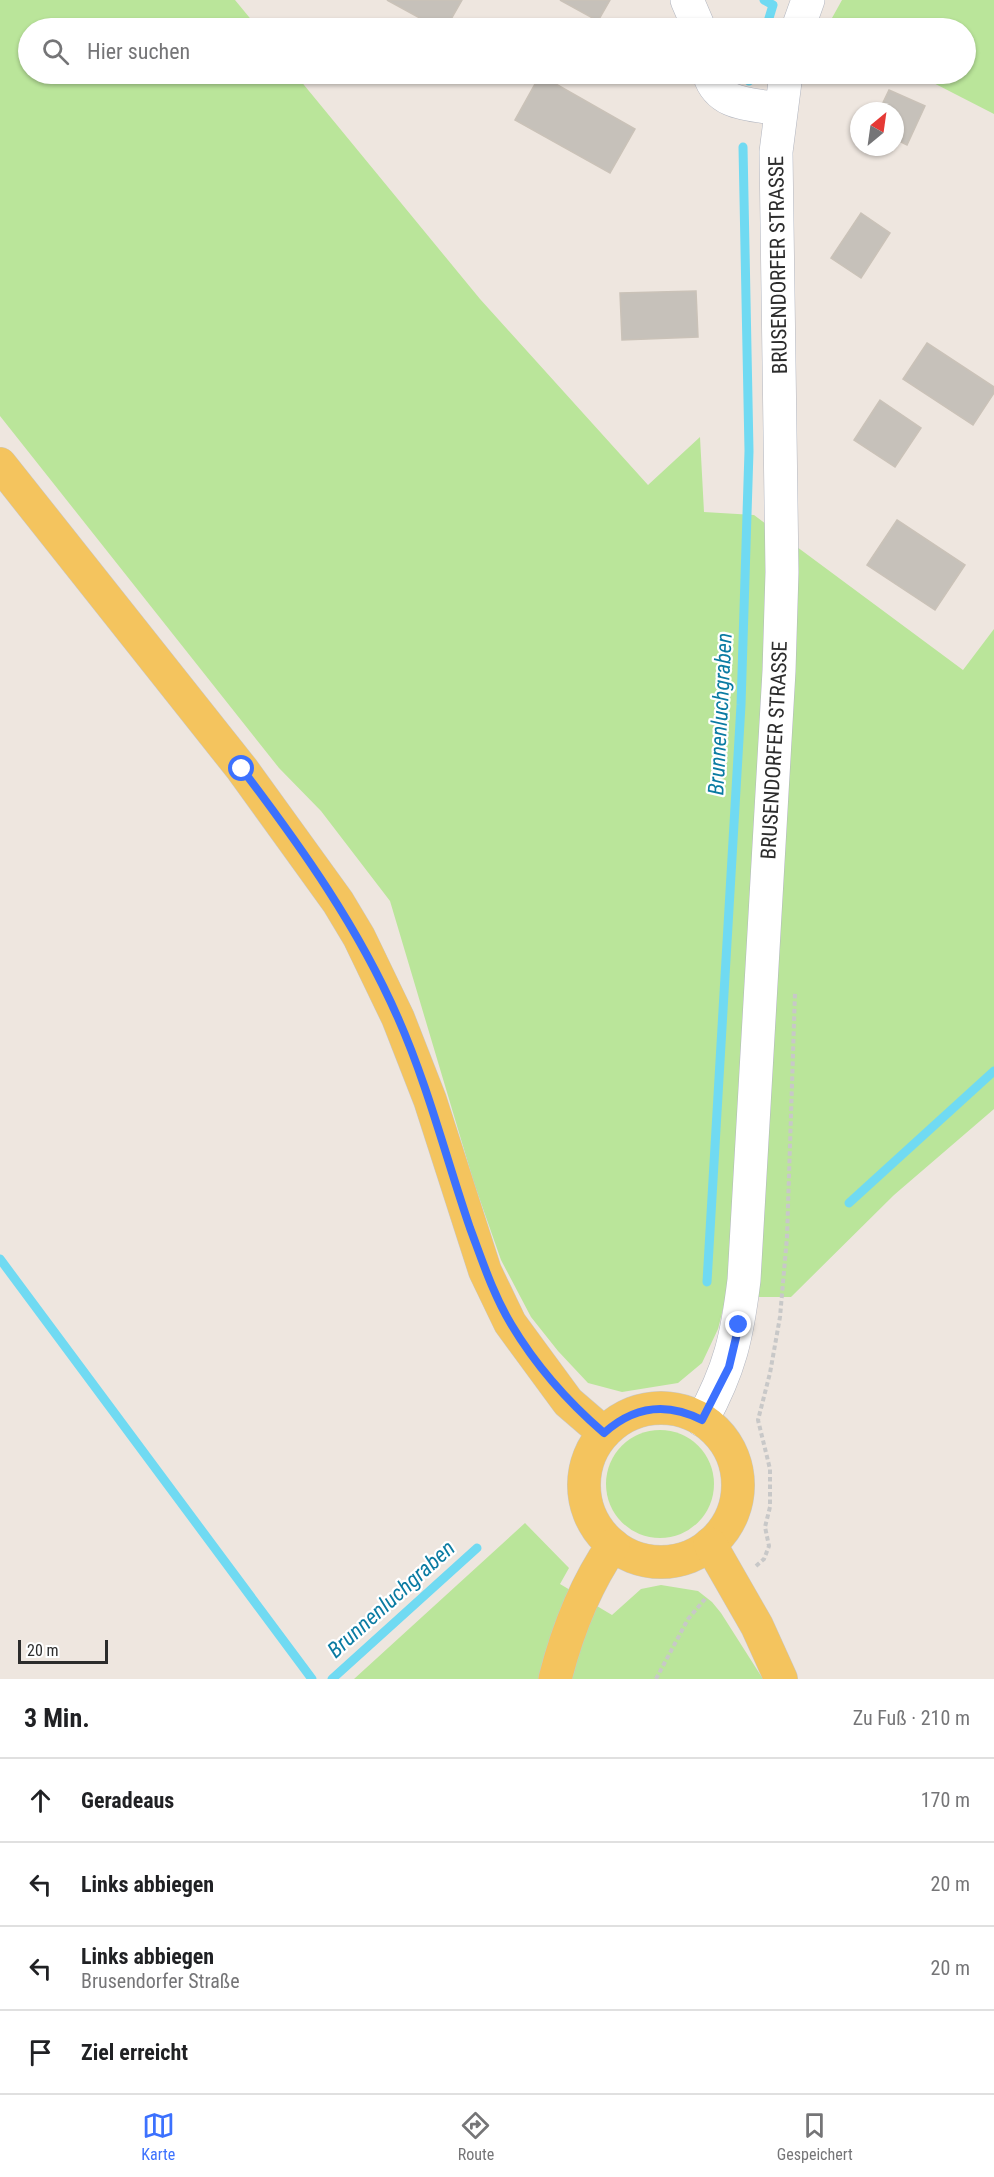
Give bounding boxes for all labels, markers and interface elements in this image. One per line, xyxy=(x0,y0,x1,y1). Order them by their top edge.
search box xyxy=(18,18,976,84)
icon: search xyxy=(39,35,72,68)
text: Hier suchen xyxy=(87,39,190,64)
north arrow xyxy=(850,102,904,156)
street label: BRUSENDORFER STRASSE xyxy=(764,156,792,374)
water label: Brunnenluchgraben xyxy=(703,632,737,796)
street label: BRUSENDORFER STRASSE xyxy=(756,641,792,860)
route start xyxy=(228,755,254,781)
route end xyxy=(725,1311,751,1337)
water label: Brunnenluchgraben xyxy=(322,1535,460,1663)
scale bar xyxy=(18,1637,108,1664)
text: 20 m xyxy=(27,1641,59,1660)
text: 3 Min. xyxy=(24,1703,90,1733)
text: Zu Fuß · 210 m xyxy=(853,1706,970,1730)
icon: ahead xyxy=(24,1784,57,1817)
text: Geradeaus xyxy=(81,1788,174,1813)
text: 170 m xyxy=(921,1788,970,1812)
icon: left xyxy=(24,1868,57,1901)
text: Links abbiegen xyxy=(81,1872,214,1897)
text: 20 m xyxy=(931,1872,970,1896)
text: Links abbiegen xyxy=(81,1944,214,1969)
icon: left xyxy=(24,1952,57,1985)
text: 20 m xyxy=(931,1956,970,1980)
text: Brusendorfer Straße xyxy=(81,1969,240,1993)
icon: arrive xyxy=(24,2036,57,2069)
text: Ziel erreicht xyxy=(81,2040,188,2065)
tab: Karte xyxy=(141,2109,175,2164)
tab: Route xyxy=(458,2109,494,2164)
tab: Gespeichert xyxy=(777,2109,853,2164)

